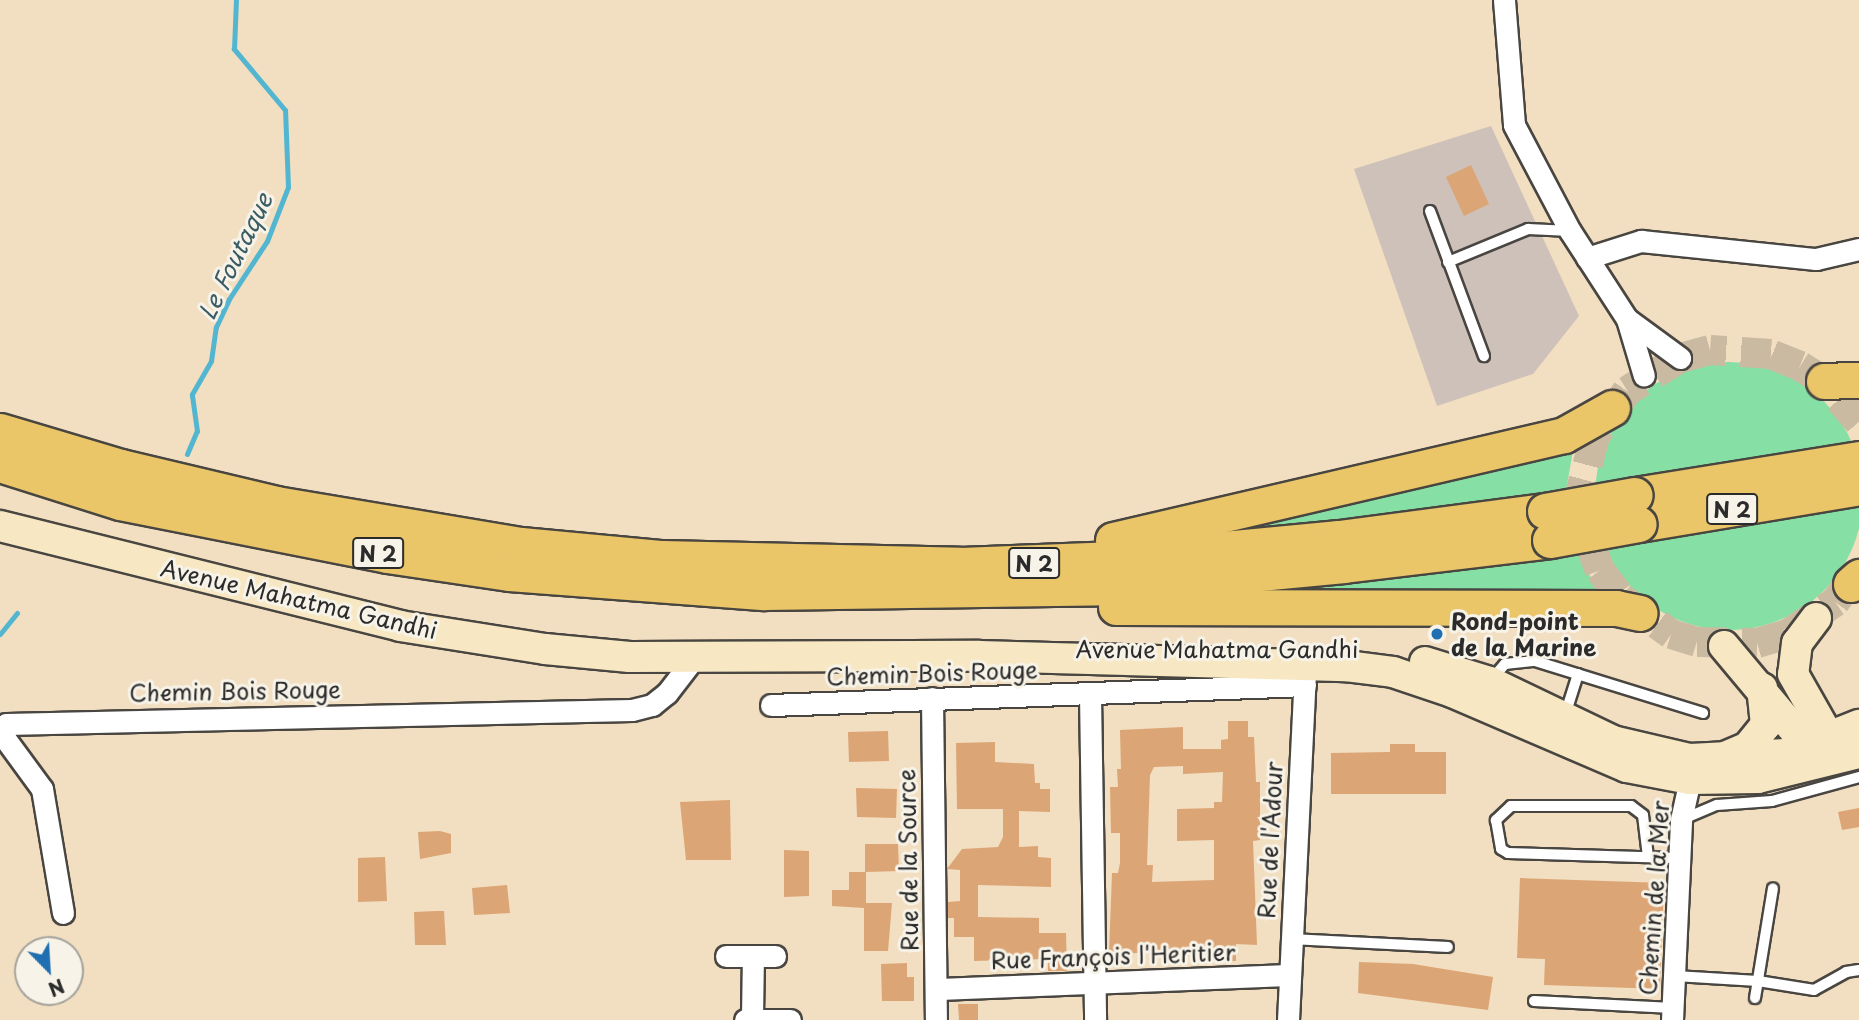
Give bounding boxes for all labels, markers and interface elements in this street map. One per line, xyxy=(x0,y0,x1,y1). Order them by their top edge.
water label: Le Foutaque xyxy=(192,187,278,325)
road number: N 2 xyxy=(1706,491,1758,526)
road number: N 2 xyxy=(352,536,404,570)
road number: N 2 xyxy=(1008,546,1060,580)
street label: Avenue Mahatma Gandhi xyxy=(158,554,440,644)
place label: Rond-point de la Marine xyxy=(1451,607,1597,661)
marker: Rond-point de la Marine xyxy=(1429,626,1445,642)
street label: Avenue Mahatma Gandhi xyxy=(1076,635,1358,663)
street label: Chemin Bois Rouge xyxy=(826,656,1038,690)
street label: Chemin Bois Rouge xyxy=(129,675,341,707)
street label: Rue de l'Adour xyxy=(1252,759,1288,921)
street label: Rue de la Source xyxy=(893,766,923,954)
street label: Chemin de la Mer xyxy=(1633,799,1675,997)
north arrow xyxy=(14,936,84,1006)
street label: Rue François l'Heritier xyxy=(989,938,1237,974)
text: N xyxy=(44,973,69,1004)

